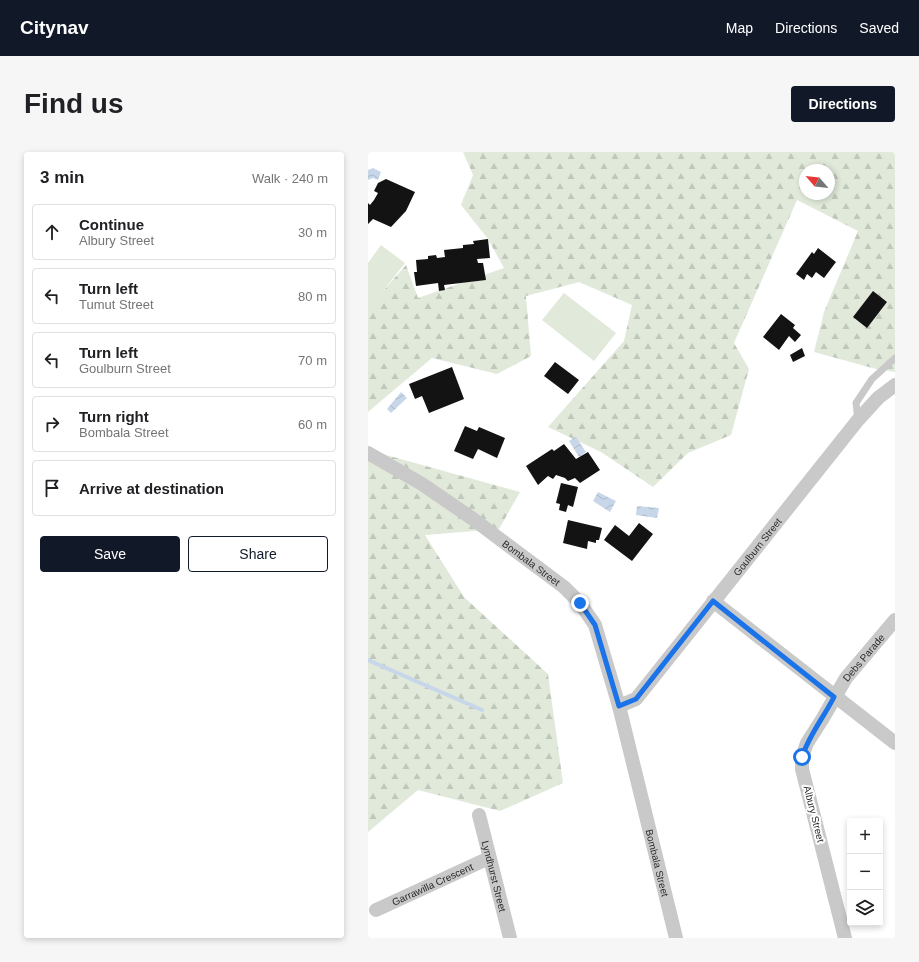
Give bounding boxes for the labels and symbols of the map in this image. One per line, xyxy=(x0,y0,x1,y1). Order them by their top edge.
north arrow xyxy=(799,164,835,200)
street label: Goulburn Street xyxy=(731,515,784,578)
street label: Bombala Street xyxy=(500,538,562,588)
route end xyxy=(571,594,589,612)
street label: Debs Parade xyxy=(840,631,887,683)
route start xyxy=(793,748,811,766)
street label: Albury Street xyxy=(802,785,826,844)
street label: Bombala Street xyxy=(644,828,671,898)
street label: Lyndhurst Street xyxy=(480,839,509,913)
street label: Garrawilla Crescent xyxy=(390,861,475,907)

